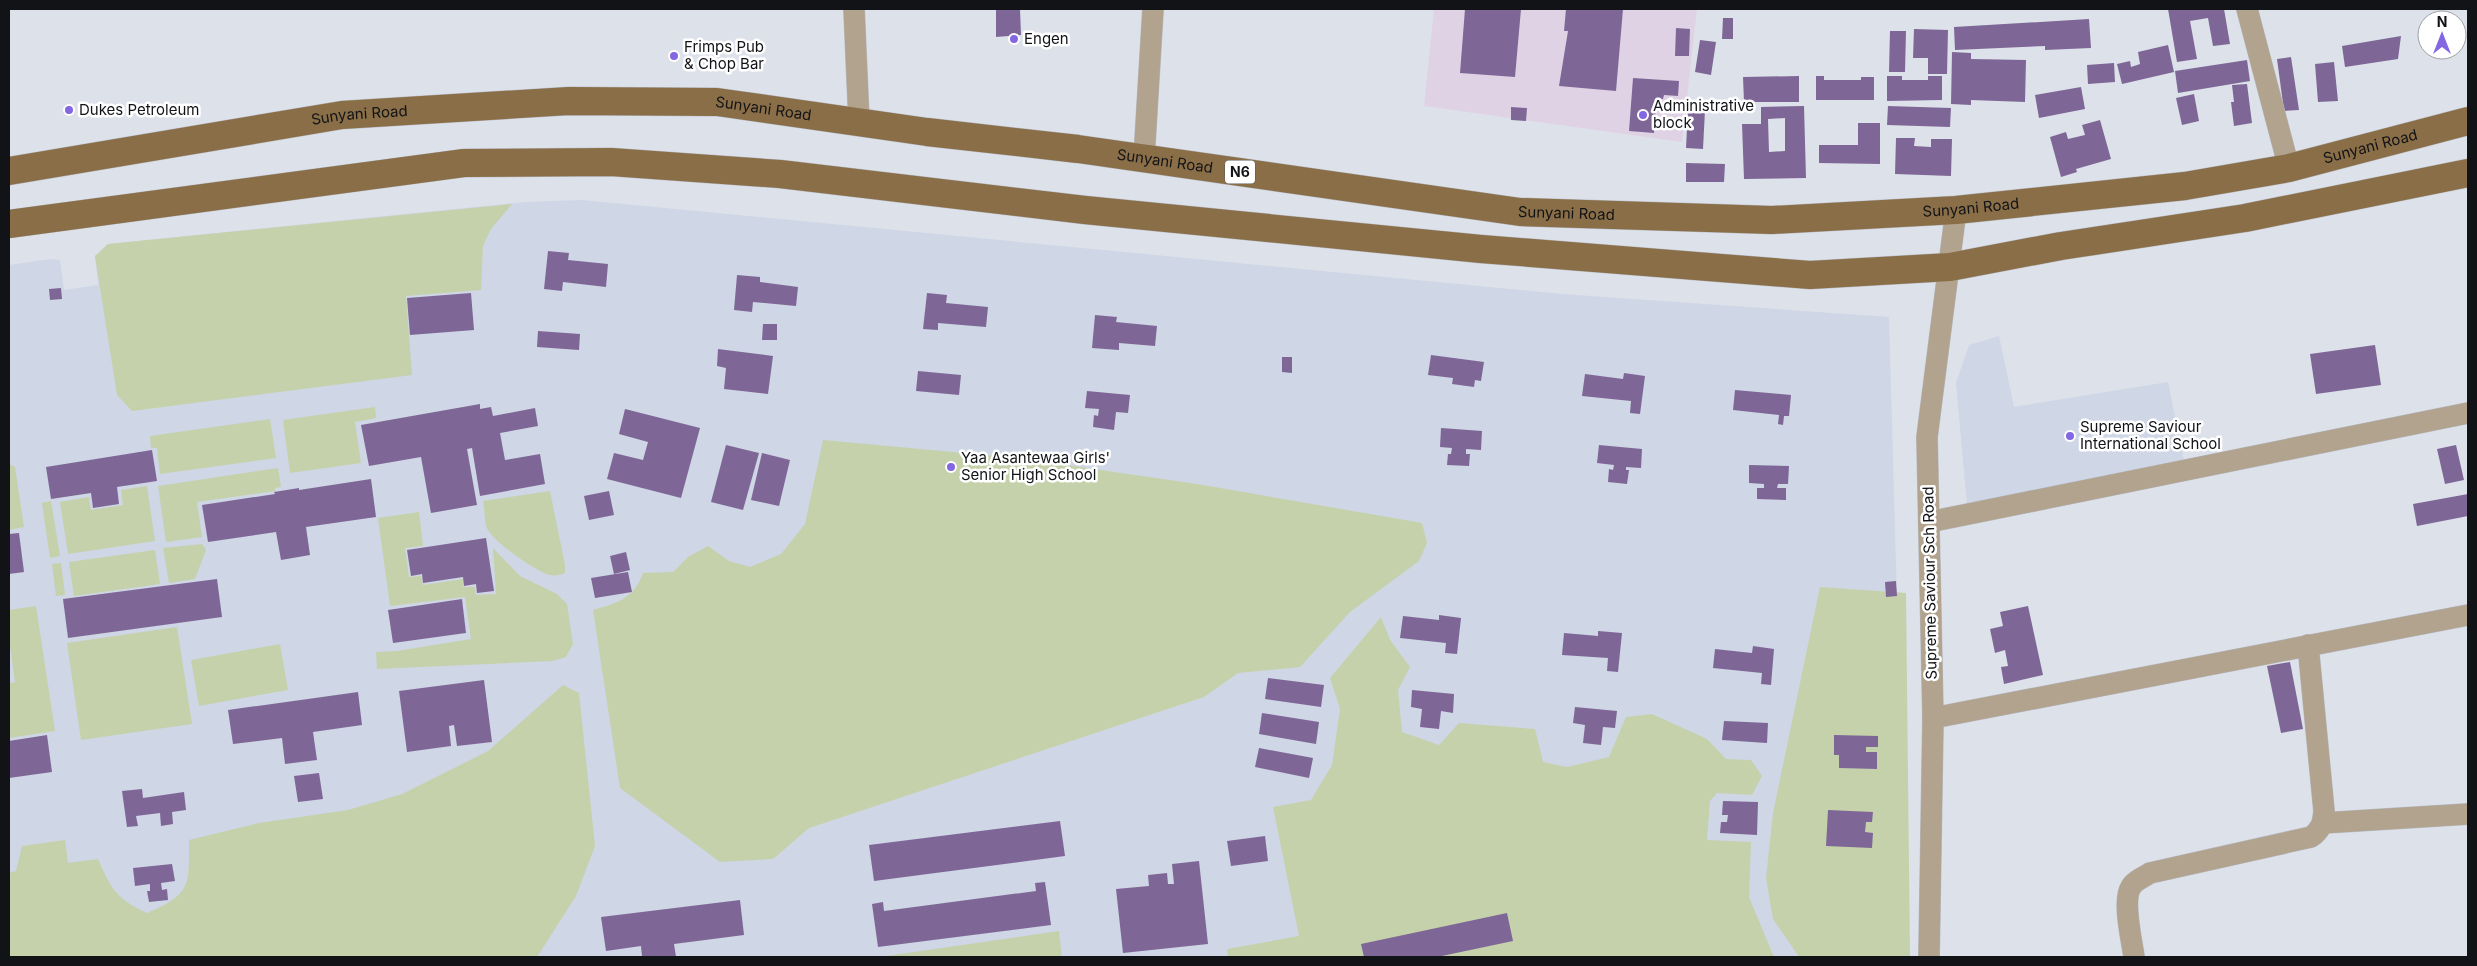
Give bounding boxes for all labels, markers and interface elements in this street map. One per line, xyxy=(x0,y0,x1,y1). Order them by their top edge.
north arrow xyxy=(2417,10,2467,60)
text: N xyxy=(2437,13,2447,30)
place label: Engen xyxy=(1024,29,1069,48)
marker: Engen xyxy=(1008,33,1020,45)
place label: Frimps Pub & Chop Bar xyxy=(684,37,764,73)
marker: Frimps Pub & Chop Bar xyxy=(668,50,680,62)
street label: Sunyani Road xyxy=(714,92,813,124)
place label: Administrative block xyxy=(1653,96,1754,132)
place label: Dukes Petroleum xyxy=(79,100,199,119)
street label: Sunyani Road xyxy=(310,101,408,129)
marker: Dukes Petroleum xyxy=(63,104,75,116)
marker: Administrative block xyxy=(1637,109,1649,121)
street label: Sunyani Road xyxy=(2321,125,2420,168)
street label: Sunyani Road xyxy=(1116,145,1214,177)
road number: N6 xyxy=(1225,160,1255,183)
street label: Sunyani Road xyxy=(1922,193,2020,221)
street label: Sunyani Road xyxy=(1518,202,1615,224)
place label: Supreme Saviour International School xyxy=(2080,417,2221,453)
marker: Supreme Saviour International School xyxy=(2064,430,2076,442)
place label: Yaa Asantewaa Girls' Senior High School xyxy=(961,448,1110,484)
marker: Yaa Asantewaa Girls' Senior High School xyxy=(945,461,957,473)
street label: Supreme Saviour Sch Road xyxy=(1918,486,1941,680)

